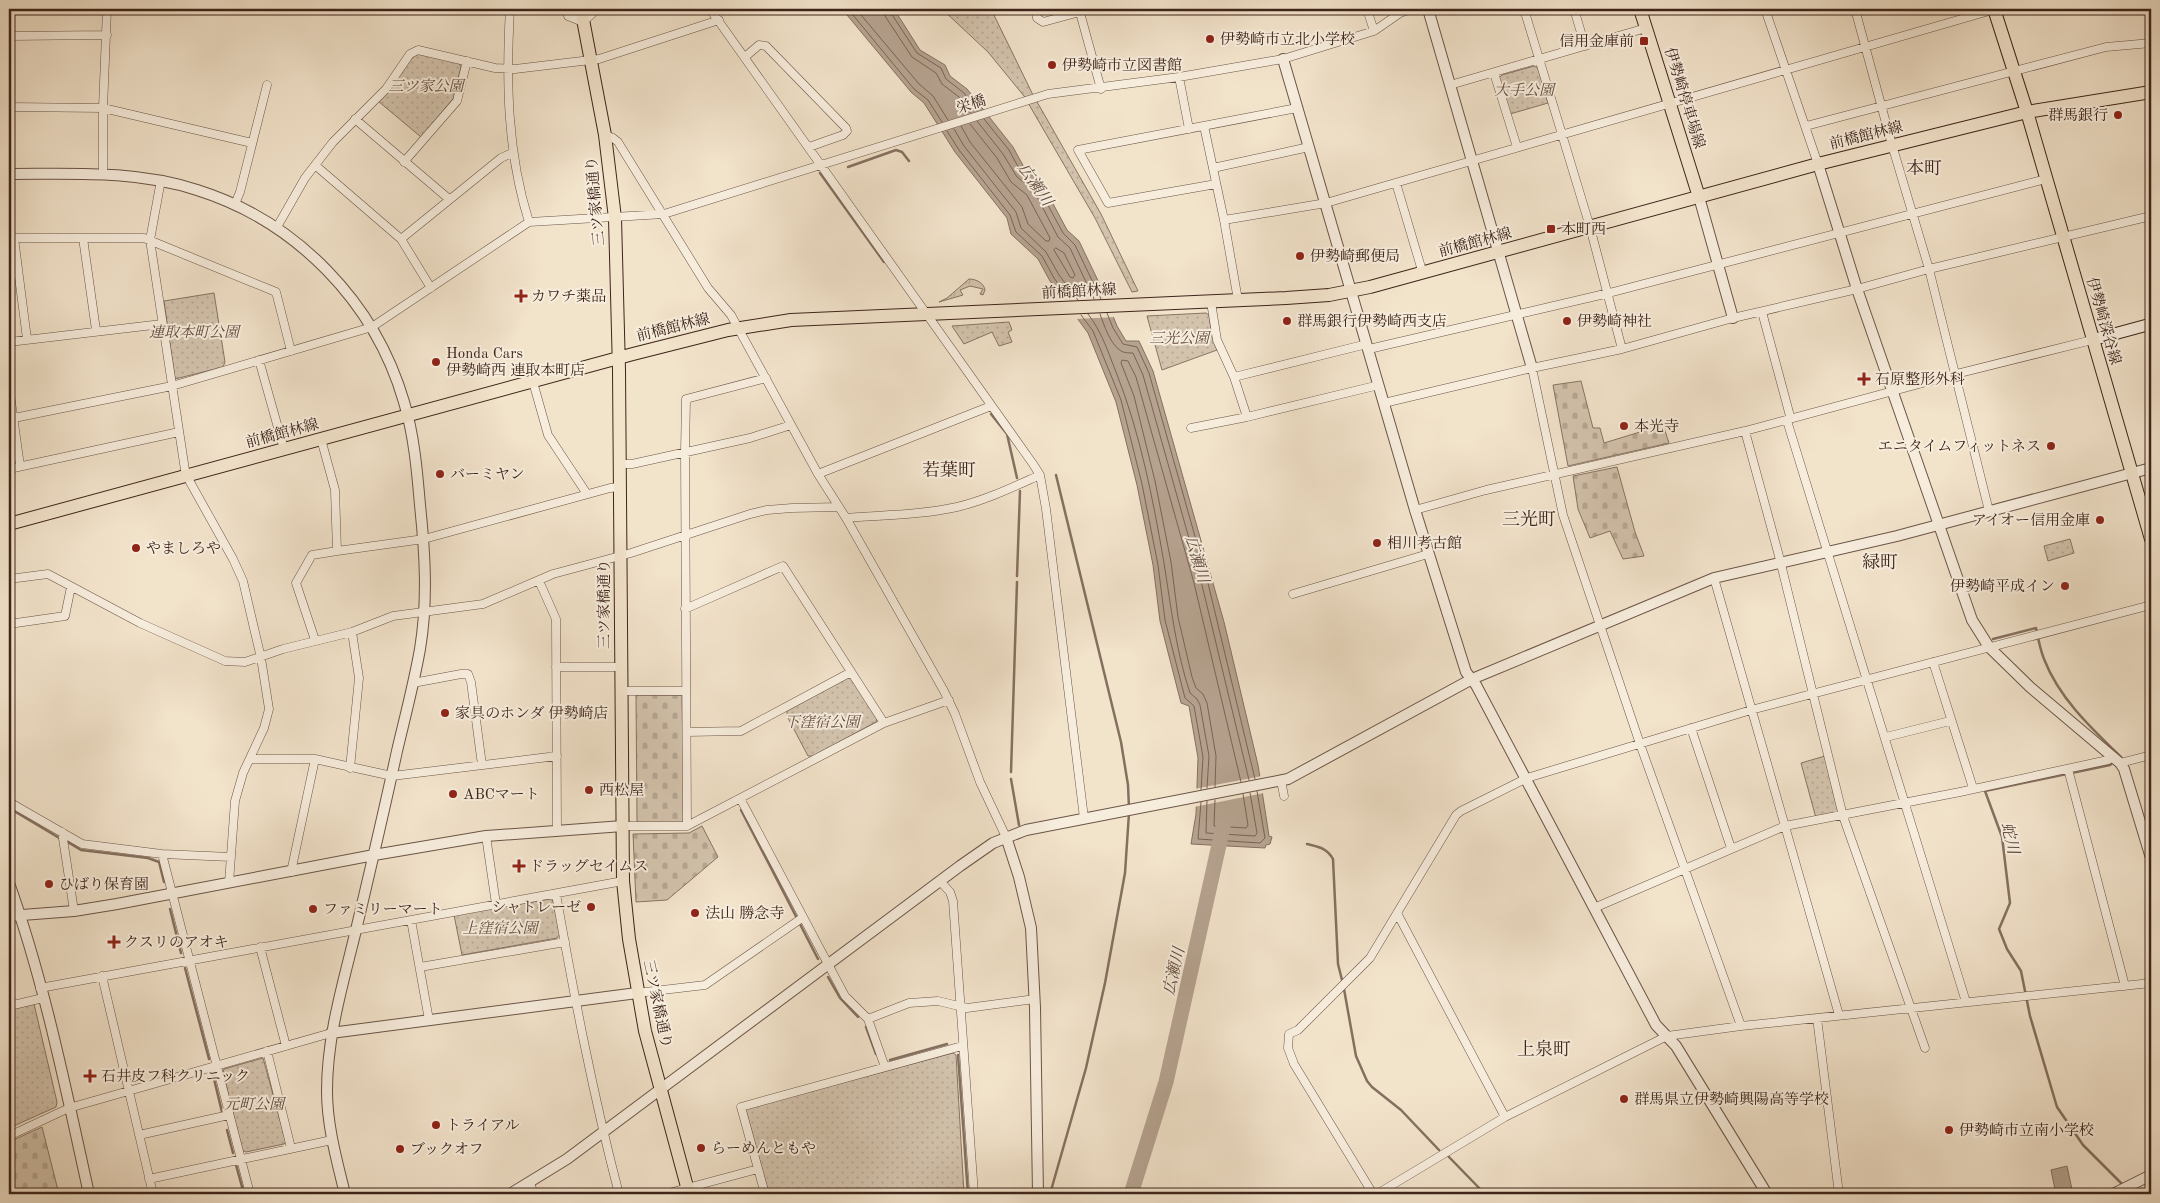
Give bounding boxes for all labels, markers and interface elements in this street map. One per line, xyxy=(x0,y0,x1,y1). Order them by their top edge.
place label: 伊勢崎市立北小学校 xyxy=(1220,31,1355,48)
marker: 伊勢崎市立北小学校 xyxy=(1204,33,1216,45)
place label: 信用金庫前 xyxy=(1559,33,1634,50)
marker: 信用金庫前 xyxy=(1638,35,1650,47)
street label: 伊勢崎停車場線 xyxy=(1661,45,1708,151)
place label: 伊勢崎市立図書館 xyxy=(1062,57,1182,74)
marker: 伊勢崎市立図書館 xyxy=(1046,59,1058,71)
park label: 三ツ家公園 xyxy=(388,78,466,95)
park label: 大手公園 xyxy=(1494,82,1557,99)
street label: 栄橋 xyxy=(954,92,988,117)
place label: 群馬銀行 xyxy=(2048,107,2108,124)
marker: 群馬銀行 xyxy=(2112,109,2124,121)
street label: 前橋館林線 xyxy=(1828,118,1905,153)
street label: 三ツ家橋通り xyxy=(583,155,608,247)
district label: 本町 xyxy=(1906,158,1942,178)
water label: 広瀬川 xyxy=(1014,160,1057,211)
place label: 本町西 xyxy=(1561,221,1606,238)
marker: 本町西 xyxy=(1545,223,1557,235)
street label: 前橋館林線 xyxy=(1437,225,1514,260)
place label: 伊勢崎郵便局 xyxy=(1310,248,1400,265)
marker: 伊勢崎郵便局 xyxy=(1294,250,1306,262)
street label: 伊勢崎深谷線 xyxy=(2083,276,2124,367)
street label: 前橋館林線 xyxy=(1041,281,1117,302)
place label: カワチ薬品 xyxy=(531,288,606,305)
marker: カワチ薬品 xyxy=(515,290,527,302)
street label: 前橋館林線 xyxy=(635,310,712,345)
place label: 群馬銀行伊勢崎西支店 xyxy=(1297,313,1447,330)
place label: 伊勢崎神社 xyxy=(1577,313,1652,330)
marker: 群馬銀行伊勢崎西支店 xyxy=(1281,315,1293,327)
marker: 伊勢崎神社 xyxy=(1561,315,1573,327)
park label: 連取本町公園 xyxy=(149,324,242,341)
park label: 三光公園 xyxy=(1149,330,1212,347)
place label: Honda Cars 伊勢崎西 連取本町店 xyxy=(446,347,585,379)
marker: Honda Cars 伊勢崎西 連取本町店 xyxy=(430,356,442,368)
place label: 石原整形外科 xyxy=(1875,371,1965,388)
marker: 石原整形外科 xyxy=(1857,372,1871,386)
street label: 前橋館林線 xyxy=(244,416,321,451)
place label: 本光寺 xyxy=(1634,418,1679,435)
marker: 本光寺 xyxy=(1618,420,1630,432)
place label: エニタイムフィットネス xyxy=(1878,438,2041,455)
marker: エニタイムフィットネス xyxy=(2045,440,2057,452)
district label: 若葉町 xyxy=(922,460,976,480)
place label: バーミヤン xyxy=(450,467,525,483)
marker: バーミヤン xyxy=(434,468,446,480)
district label: 三光町 xyxy=(1502,509,1556,529)
place label: アイオー信用金庫 xyxy=(1972,512,2090,529)
marker: アイオー信用金庫 xyxy=(2094,514,2106,526)
water label: 広瀬川 xyxy=(1182,534,1213,587)
place label: 相川考古館 xyxy=(1387,535,1462,552)
marker: 相川考古館 xyxy=(1371,537,1383,549)
place label: やましろや xyxy=(146,541,221,557)
marker: やましろや xyxy=(130,542,142,554)
district label: 緑町 xyxy=(1862,552,1898,572)
street label: 三ツ家橋通り xyxy=(596,559,613,649)
place label: 伊勢崎平成イン xyxy=(1950,578,2055,595)
marker: 伊勢崎平成イン xyxy=(2059,580,2071,592)
place label: 家具のホンダ 伊勢崎店 xyxy=(455,705,609,722)
marker: 家具のホンダ 伊勢崎店 xyxy=(439,707,451,719)
park label: 下窪宿公園 xyxy=(784,714,862,731)
place label: 西松屋 xyxy=(599,782,644,799)
marker: 西松屋 xyxy=(583,784,595,796)
place label: ABCマート xyxy=(463,787,540,803)
marker: ABCマート xyxy=(447,788,459,800)
water label: 蛇川 xyxy=(1998,821,2023,858)
place label: ドラッグセイムス xyxy=(529,858,648,875)
marker: ドラッグセイムス xyxy=(513,860,525,872)
place label: ひばり保育園 xyxy=(59,876,149,893)
marker: ひばり保育園 xyxy=(43,878,55,890)
place label: シャトレーゼ xyxy=(492,900,581,916)
marker: シャトレーゼ xyxy=(585,901,597,913)
place label: ファミリーマート xyxy=(323,902,443,918)
marker: ファミリーマート xyxy=(307,903,319,915)
place label: 法山 勝念寺 xyxy=(705,905,784,922)
marker: 法山 勝念寺 xyxy=(689,907,701,919)
park label: 上窪宿公園 xyxy=(462,920,540,937)
place label: クスリのアオキ xyxy=(124,935,229,951)
marker: クスリのアオキ xyxy=(108,936,120,948)
water label: 広瀬川 xyxy=(1160,944,1189,997)
street label: 三ツ家橋通り xyxy=(640,958,675,1050)
district label: 上泉町 xyxy=(1517,1039,1571,1059)
place label: 石井皮フ科クリニック xyxy=(101,1068,250,1085)
marker: 石井皮フ科クリニック xyxy=(83,1069,97,1083)
place label: 群馬県立伊勢崎興陽高等学校 xyxy=(1634,1091,1829,1108)
marker: 群馬県立伊勢崎興陽高等学校 xyxy=(1618,1093,1630,1105)
park label: 元町公園 xyxy=(224,1096,287,1113)
place label: トライアル xyxy=(446,1118,520,1134)
marker: トライアル xyxy=(430,1119,442,1131)
place label: 伊勢崎市立南小学校 xyxy=(1959,1122,2094,1139)
marker: 伊勢崎市立南小学校 xyxy=(1943,1124,1955,1136)
place label: ブックオフ xyxy=(410,1141,484,1158)
place label: らーめんともや xyxy=(711,1141,816,1157)
marker: らーめんともや xyxy=(695,1142,707,1154)
marker: ブックオフ xyxy=(394,1143,406,1155)

